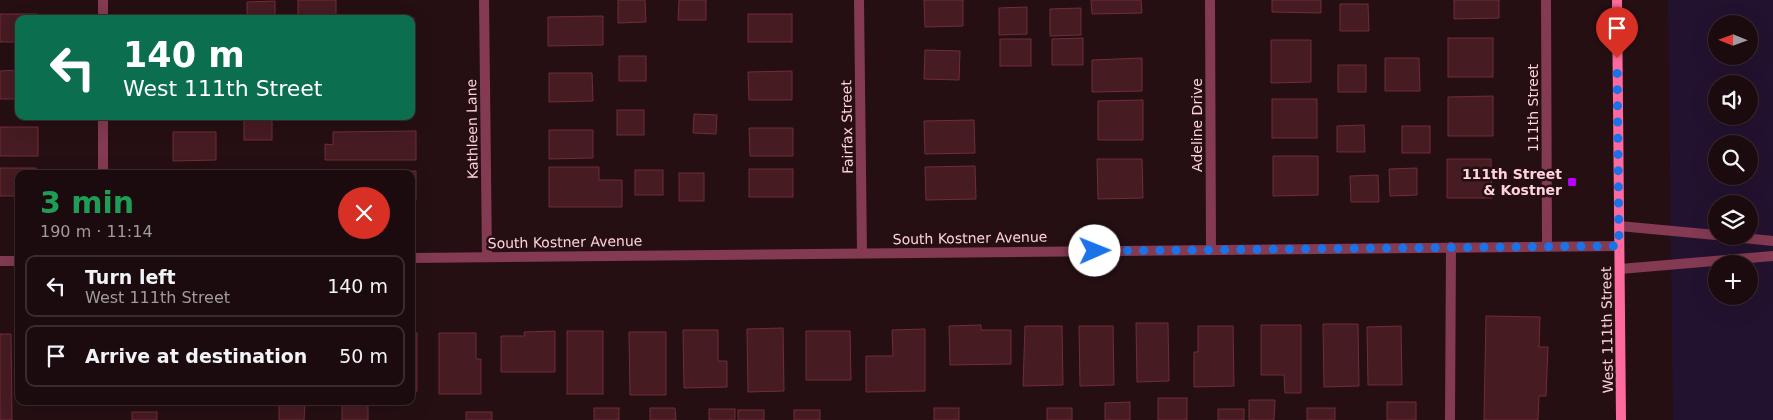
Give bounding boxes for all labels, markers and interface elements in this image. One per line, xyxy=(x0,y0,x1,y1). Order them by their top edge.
pin xyxy=(1596,7,1638,58)
icon: arrive xyxy=(1603,14,1631,42)
north arrow xyxy=(1708,15,1758,65)
map controls xyxy=(1708,15,1758,305)
icon: left xyxy=(40,35,105,100)
text: 140 m xyxy=(123,35,245,75)
street label: 111th Street xyxy=(1525,63,1541,152)
button: sound xyxy=(1708,75,1758,125)
text: West 111th Street xyxy=(123,76,322,101)
street label: Adeline Drive xyxy=(1189,78,1205,172)
street label: Kathleen Lane xyxy=(463,79,481,179)
street label: Fairfax Street xyxy=(838,79,856,174)
button: search xyxy=(1708,135,1758,185)
place label: 111th Street & Kostner xyxy=(1462,166,1562,198)
marker: 111th Street & Kostner xyxy=(1566,176,1578,188)
text: 3 min xyxy=(40,185,134,220)
button: close xyxy=(338,187,390,239)
button: layers xyxy=(1708,195,1758,245)
text: 190 m · 11:14 xyxy=(40,222,153,241)
position arrow xyxy=(1068,224,1120,276)
street label: South Kostner Avenue xyxy=(893,229,1047,247)
street label: South Kostner Avenue xyxy=(488,233,642,251)
button: + xyxy=(1708,255,1758,305)
text: Turn left xyxy=(85,266,176,288)
street label: West 111th Street xyxy=(1598,266,1616,394)
icon: left xyxy=(42,272,70,300)
text: 140 m xyxy=(327,275,388,297)
text: West 111th Street xyxy=(85,288,230,307)
icon: arrive xyxy=(42,342,70,370)
text: Arrive at destination xyxy=(85,345,307,367)
text: 50 m xyxy=(339,345,388,367)

